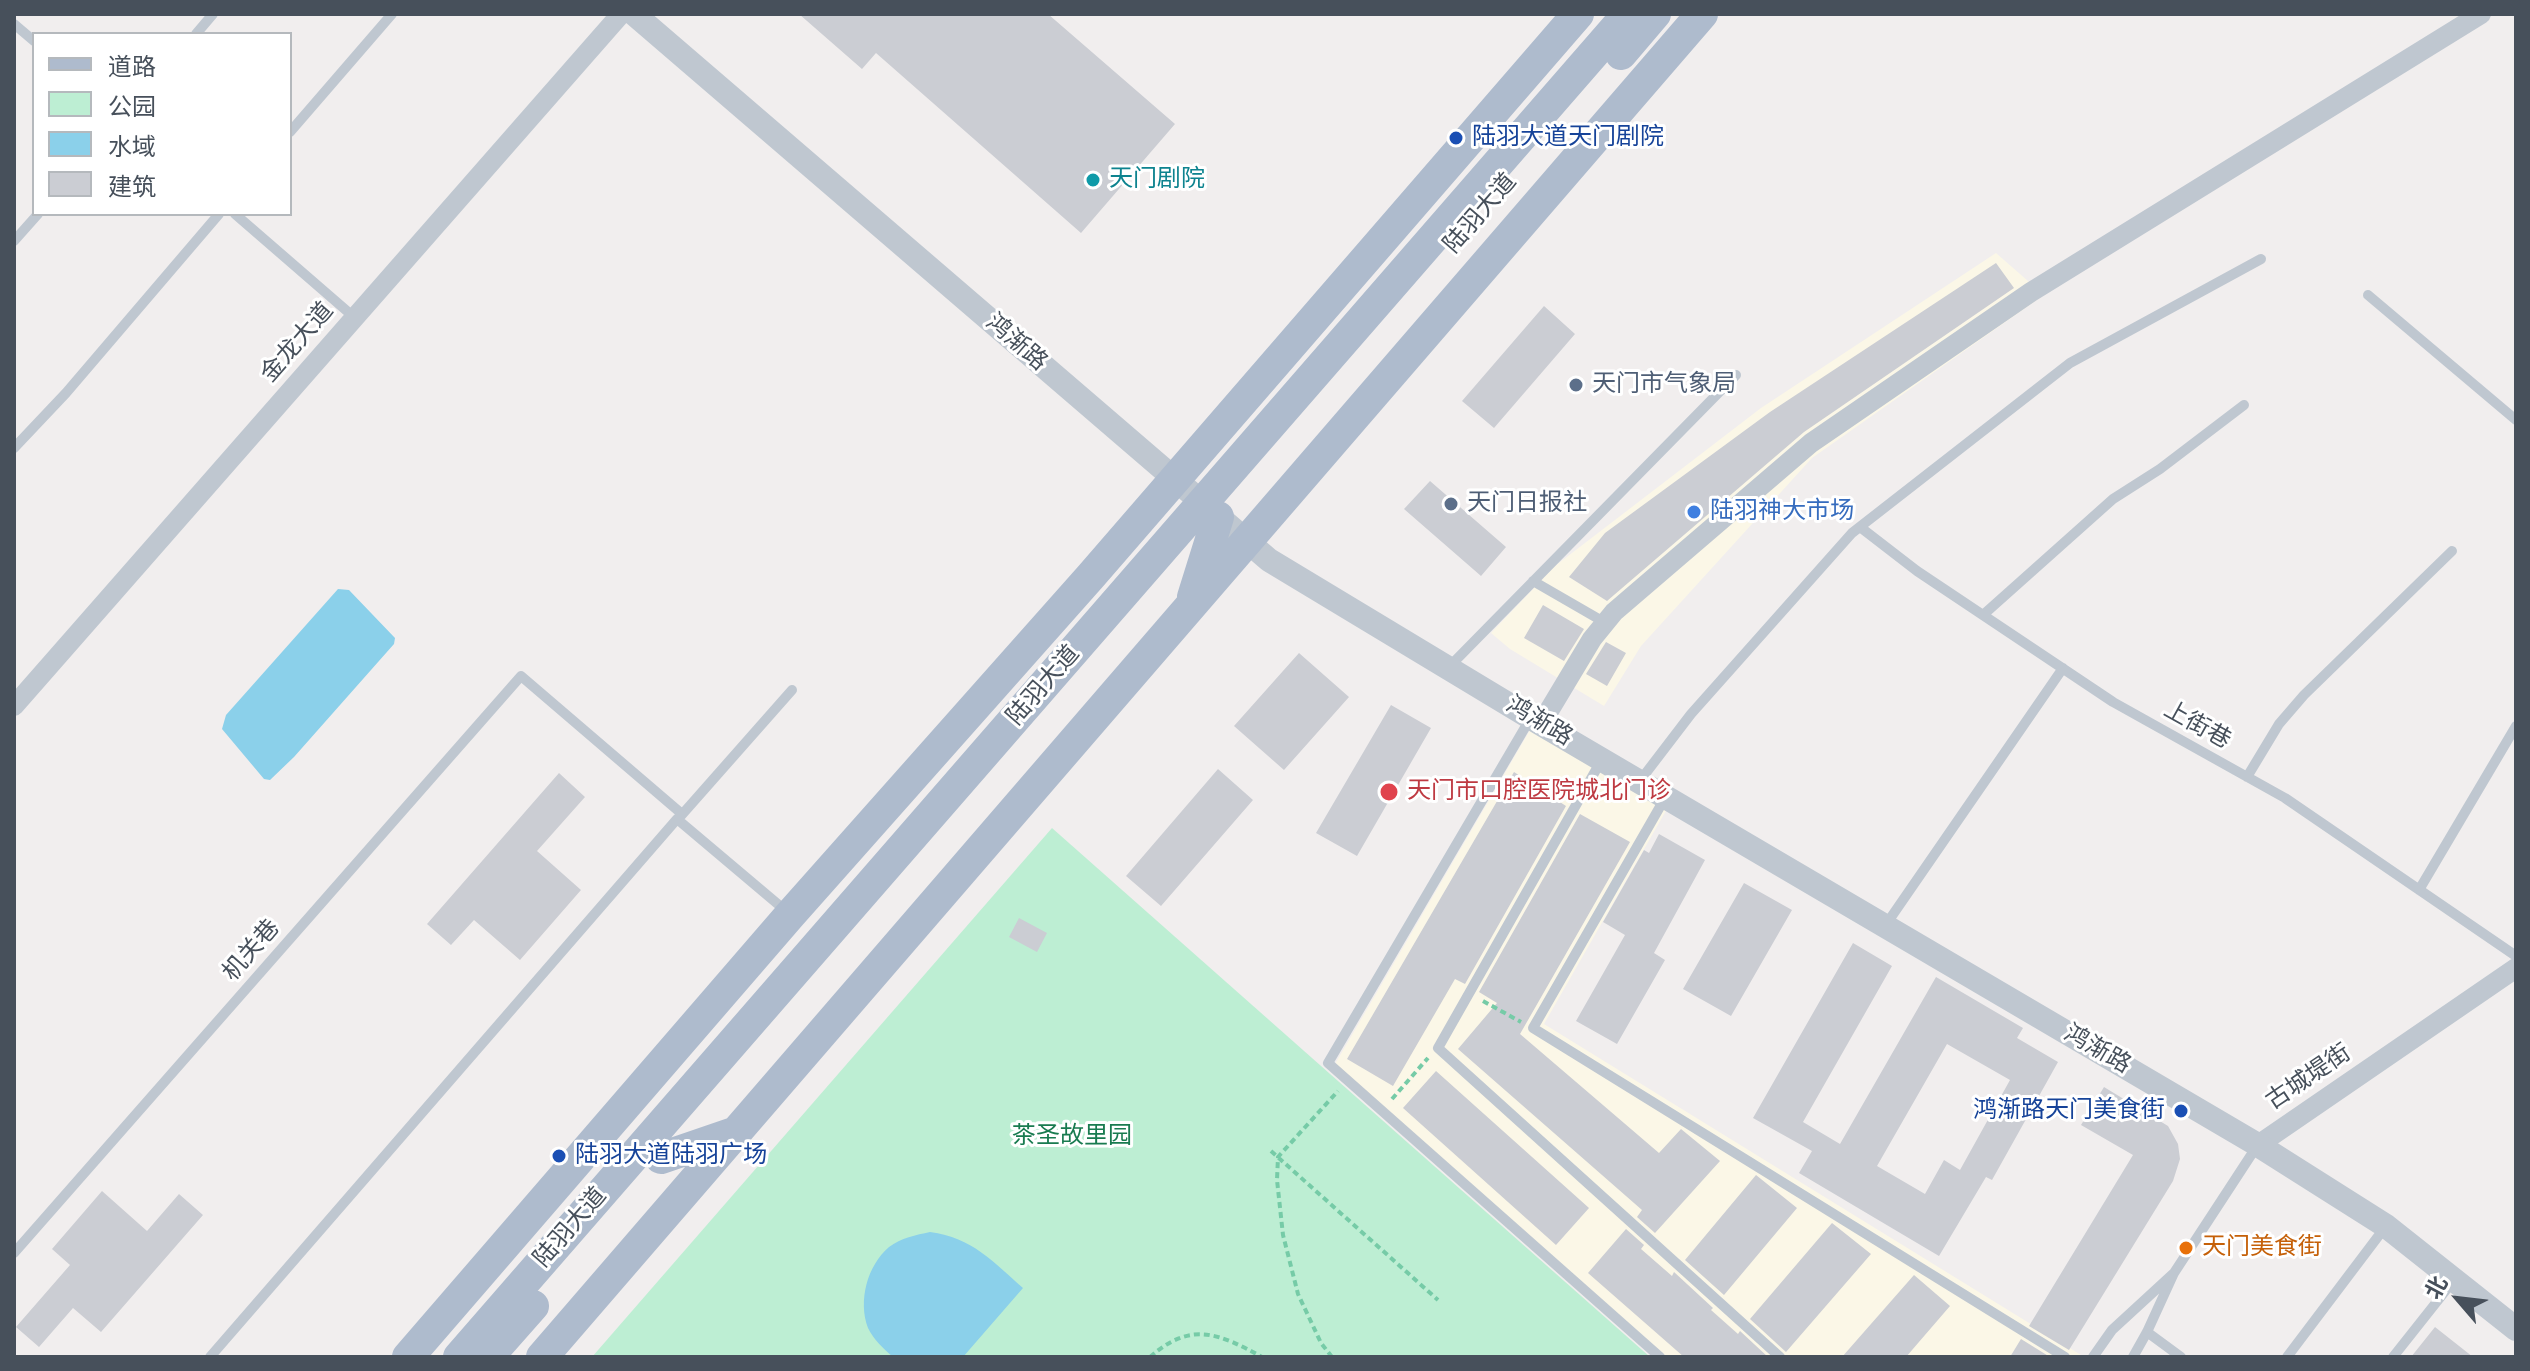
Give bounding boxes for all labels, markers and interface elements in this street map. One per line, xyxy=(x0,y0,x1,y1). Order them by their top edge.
legend xyxy=(32,32,292,216)
text: 道路 xyxy=(108,53,156,81)
text: 公园 xyxy=(108,93,156,121)
place label: 陆羽大道天门剧院 xyxy=(1472,124,1664,152)
marker: 陆羽大道天门剧院 xyxy=(1447,129,1465,147)
text: 水域 xyxy=(108,133,156,161)
place label: 天门剧院 xyxy=(1109,166,1205,194)
street label: 陆羽大道 xyxy=(1439,168,1523,260)
marker: 天门剧院 xyxy=(1084,171,1102,189)
text: 建筑 xyxy=(108,173,156,201)
street label: 金龙大道 xyxy=(256,297,340,389)
street label: 鸿渐路 xyxy=(979,309,1053,377)
place label: 天门市气象局 xyxy=(1592,371,1736,399)
marker: 天门市气象局 xyxy=(1567,376,1585,394)
place label: 天门日报社 xyxy=(1467,490,1587,518)
marker: 天门日报社 xyxy=(1442,495,1460,513)
place label: 陆羽神大市场 xyxy=(1710,498,1854,526)
marker: 陆羽神大市场 xyxy=(1685,503,1703,521)
street label: 陆羽大道 xyxy=(1002,640,1086,732)
street label: 鸿渐路 xyxy=(1501,691,1577,753)
street label: 上街巷 xyxy=(2159,696,2235,756)
place label: 天门市口腔医院城北门诊 xyxy=(1407,778,1671,806)
marker: 天门市口腔医院城北门诊 xyxy=(1378,781,1400,803)
street label: 机关巷 xyxy=(218,914,286,988)
street label: 鸿渐路 xyxy=(2059,1020,2135,1080)
street label: 古城堤街 xyxy=(2261,1039,2357,1117)
place label: 鸿渐路天门美食街 xyxy=(1973,1097,2165,1125)
marker: 鸿渐路天门美食街 xyxy=(2172,1102,2190,1120)
park label: 茶圣故里园 xyxy=(1012,1123,1132,1151)
place label: 陆羽大道陆羽广场 xyxy=(575,1142,767,1170)
marker: 陆羽大道陆羽广场 xyxy=(550,1147,568,1165)
street label: 陆羽大道 xyxy=(529,1182,613,1274)
place label: 天门美食街 xyxy=(2202,1234,2322,1262)
marker: 天门美食街 xyxy=(2177,1239,2195,1257)
north arrow xyxy=(2418,1259,2498,1339)
text: 北 xyxy=(2420,1272,2453,1303)

